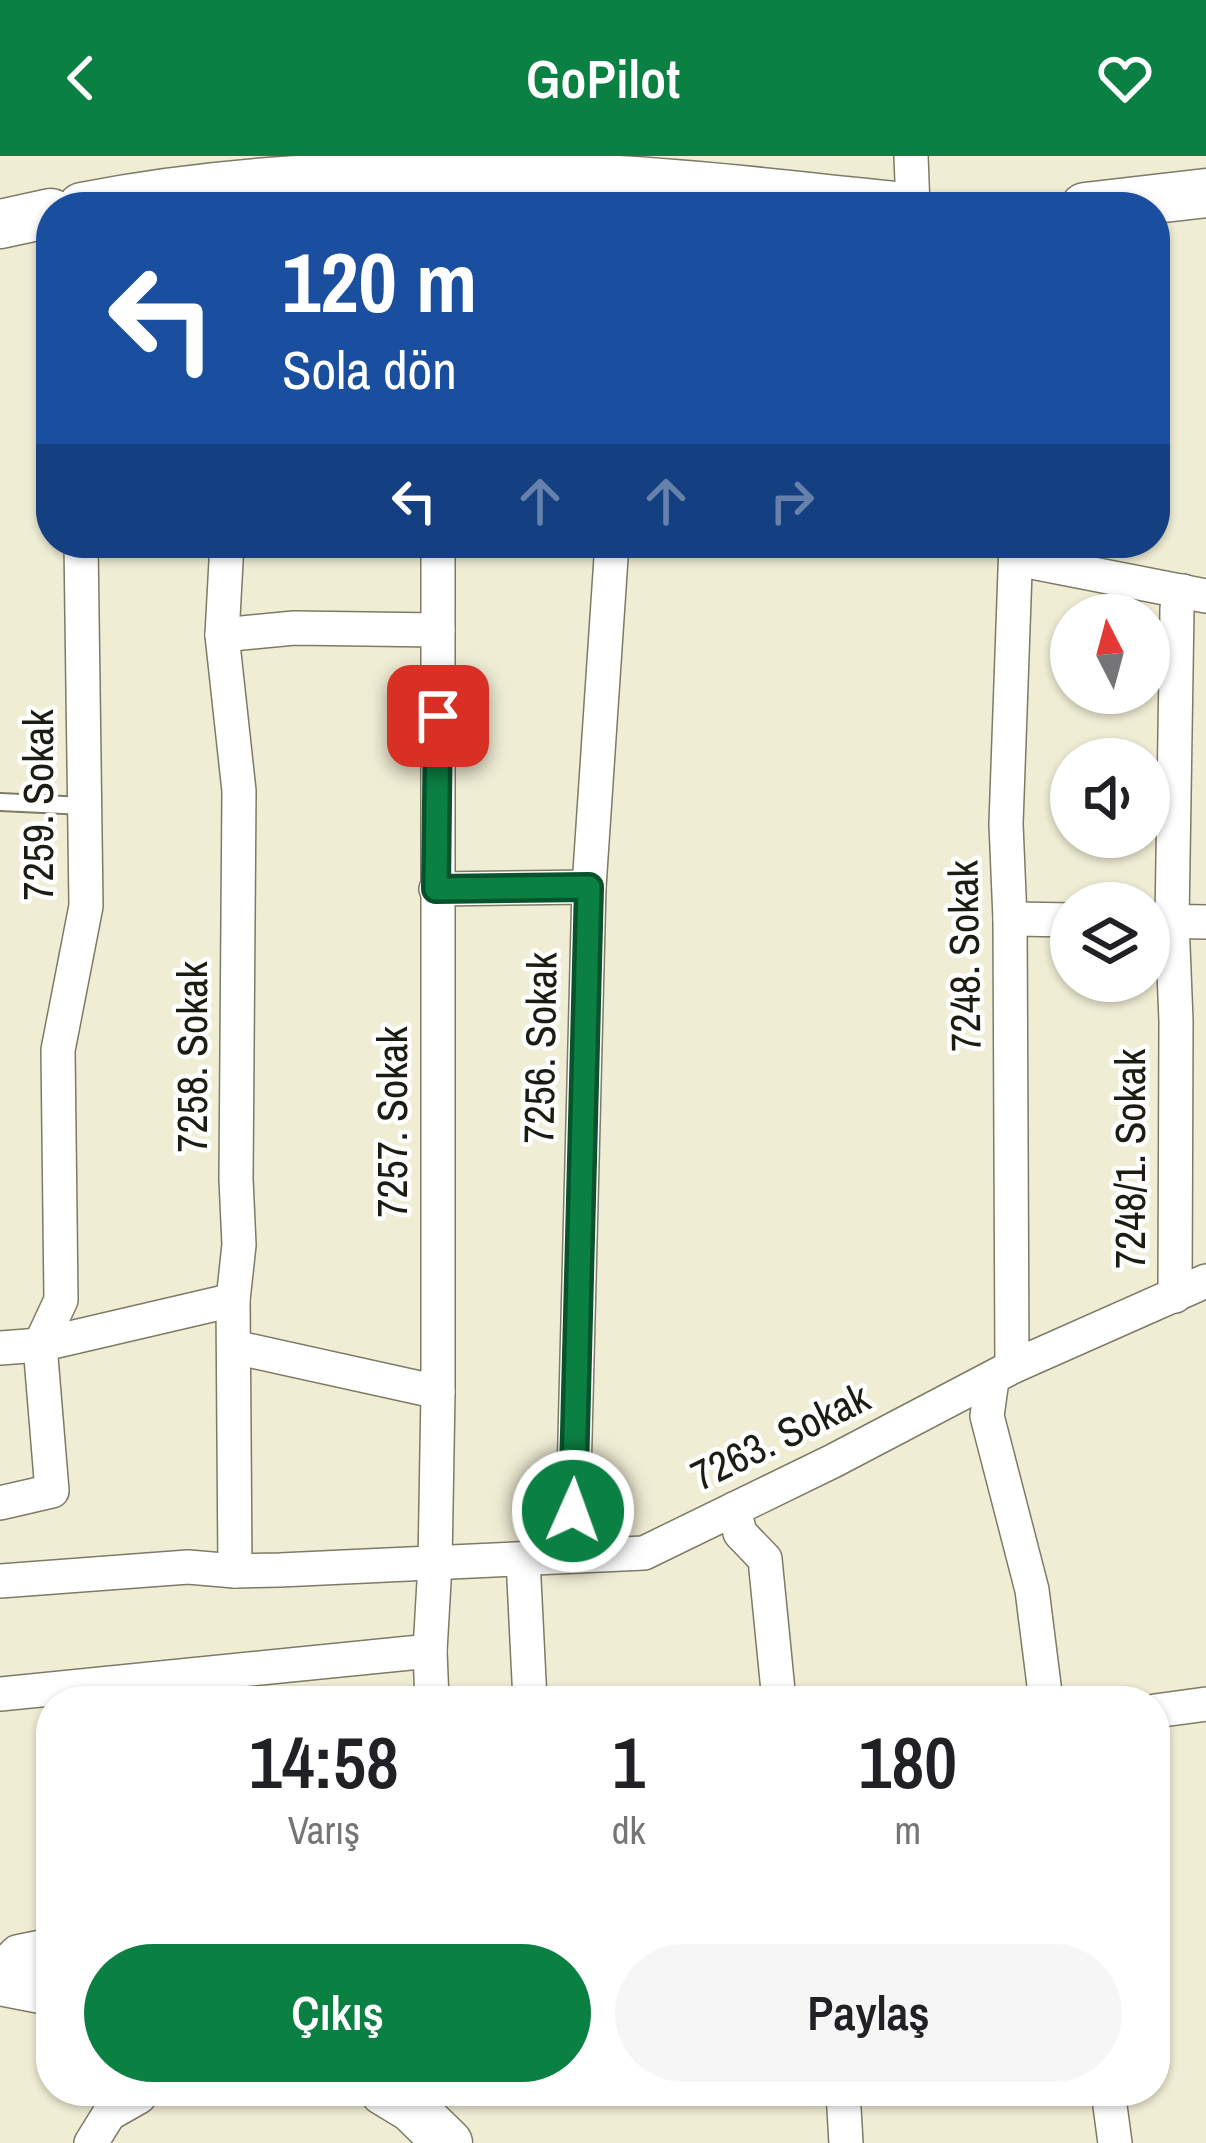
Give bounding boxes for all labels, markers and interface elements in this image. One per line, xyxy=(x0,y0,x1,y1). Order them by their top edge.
text: GoPilot xyxy=(526,42,680,115)
icon: back xyxy=(48,45,114,111)
icon: heart xyxy=(1092,45,1158,111)
text: 120 m xyxy=(282,225,477,338)
icon: left xyxy=(84,240,240,396)
text: Sola dön xyxy=(282,333,457,406)
icon: left xyxy=(381,468,447,534)
icon: ahead xyxy=(507,468,573,534)
icon: ahead xyxy=(633,468,699,534)
icon: right xyxy=(759,468,825,534)
north arrow xyxy=(1050,594,1170,714)
map controls xyxy=(1050,594,1170,1002)
pin xyxy=(387,665,489,767)
icon: arrive xyxy=(405,683,471,749)
street label: 7259. Sokak xyxy=(10,708,66,901)
button: sound xyxy=(1050,738,1170,858)
street label: 7248. Sokak xyxy=(934,859,994,1052)
button: layers xyxy=(1050,882,1170,1002)
street label: 7256. Sokak xyxy=(510,951,570,1144)
street label: 7258. Sokak xyxy=(164,960,220,1153)
street label: 7257. Sokak xyxy=(364,1025,420,1218)
street label: 7248/1. Sokak xyxy=(1102,1048,1158,1269)
street label: 7263. Sokak xyxy=(682,1369,879,1503)
position arrow xyxy=(510,1448,636,1574)
text: 14:58 xyxy=(249,1713,399,1810)
text: 1 xyxy=(612,1713,645,1810)
text: 180 xyxy=(859,1713,957,1810)
text: Varış xyxy=(288,1804,360,1856)
text: dk xyxy=(612,1804,646,1856)
text: m xyxy=(894,1804,921,1856)
button: Çıkış xyxy=(84,1944,591,2082)
button: Paylaş xyxy=(615,1944,1122,2082)

